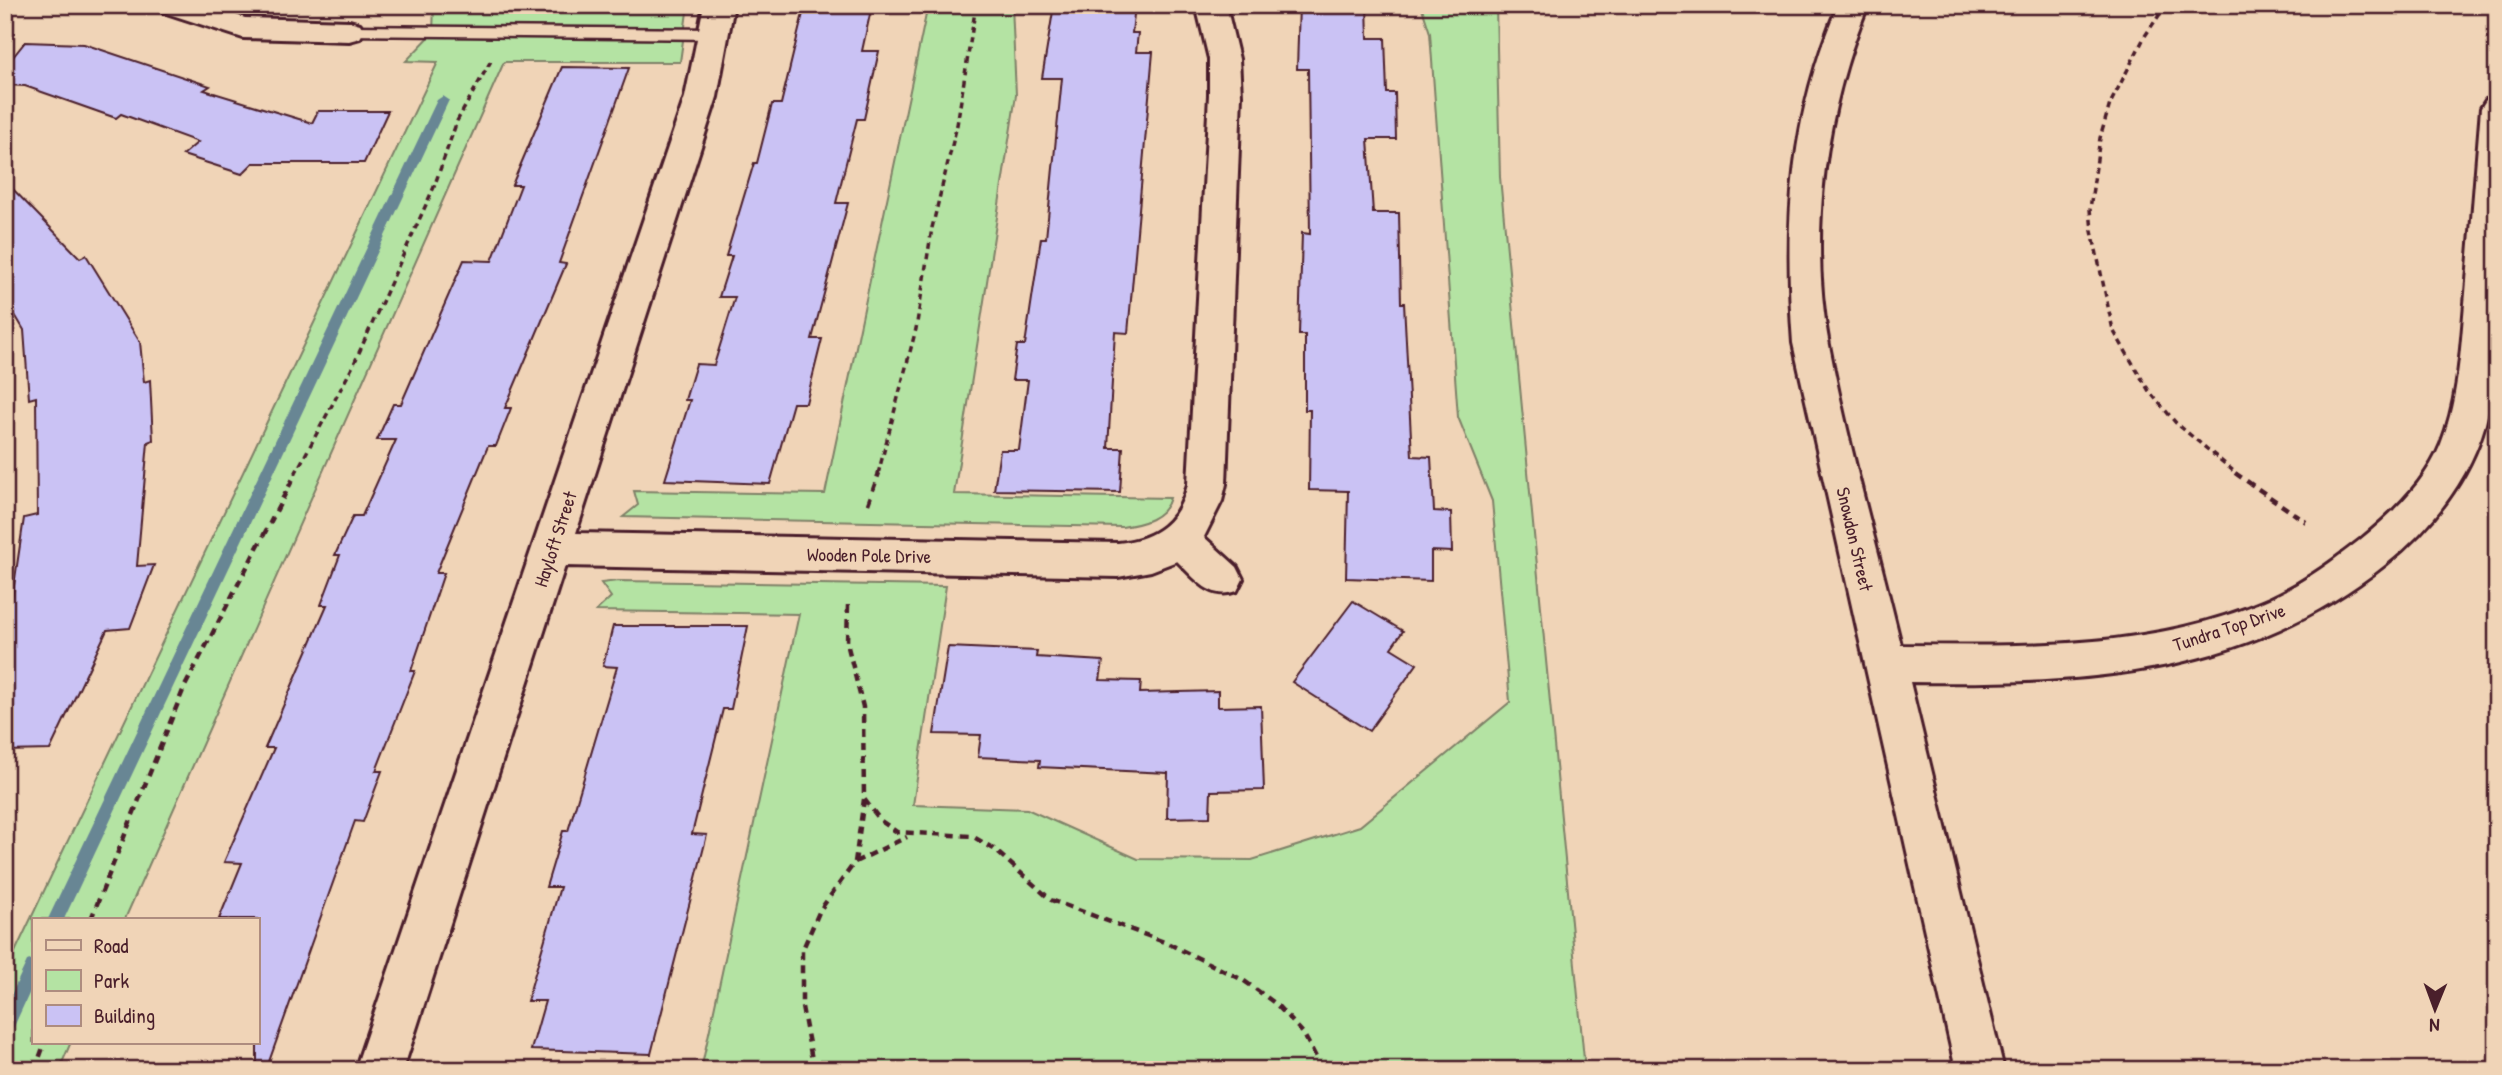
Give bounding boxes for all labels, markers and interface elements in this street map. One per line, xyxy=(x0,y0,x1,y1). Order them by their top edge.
street label: Snowdon Street xyxy=(1830,484,1880,594)
street label: Hayloft Street xyxy=(527,487,583,590)
street label: Wooden Pole Drive xyxy=(807,541,932,569)
street label: Tundra Top Drive xyxy=(2170,597,2289,657)
legend xyxy=(32,918,259,1044)
text: Road xyxy=(94,931,128,960)
text: Park xyxy=(94,966,129,995)
north arrow xyxy=(2400,974,2470,1044)
text: Building xyxy=(94,1001,155,1030)
text: N xyxy=(2429,1013,2440,1039)

